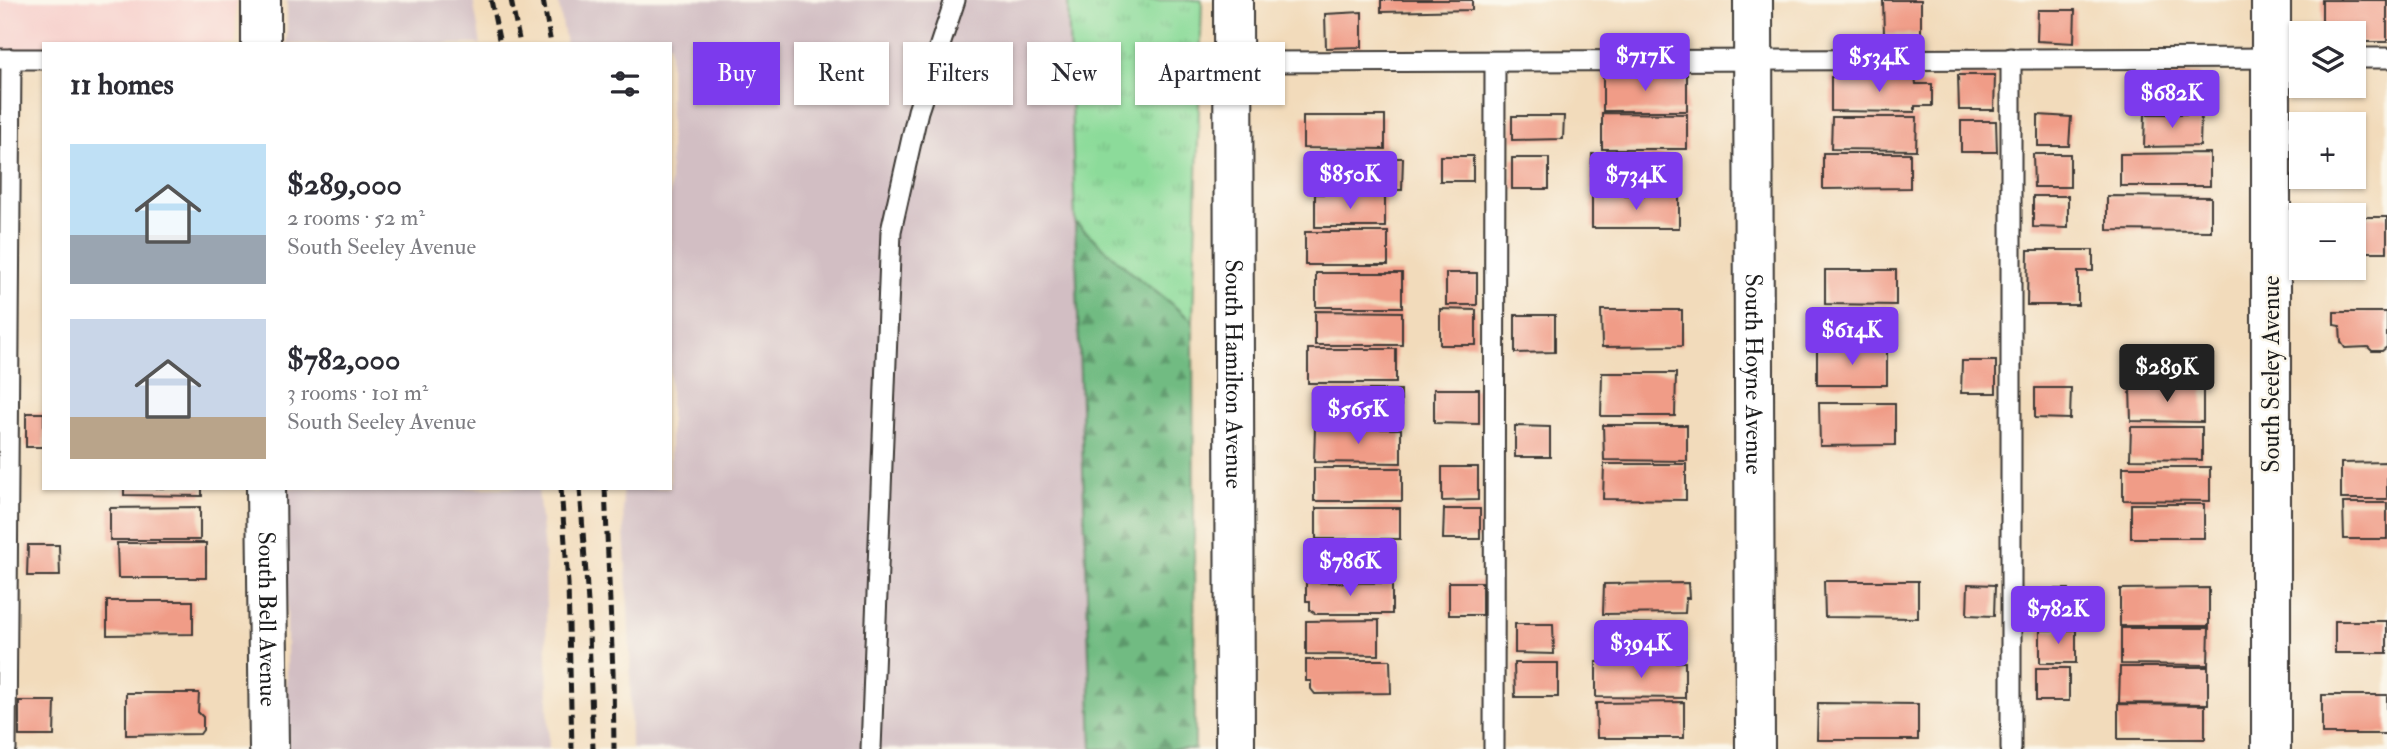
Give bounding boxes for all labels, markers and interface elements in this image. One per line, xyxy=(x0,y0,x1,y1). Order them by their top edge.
map controls xyxy=(2289,21,2366,280)
button: layers xyxy=(2289,21,2366,98)
pin: $717K xyxy=(1596,34,1694,93)
pin: $534K xyxy=(1830,34,1928,94)
text: $717K xyxy=(1616,41,1674,70)
chip: Buy xyxy=(693,42,780,105)
chip: Rent xyxy=(794,42,889,105)
chip: Filters xyxy=(903,42,1013,105)
chip: New xyxy=(1027,42,1121,105)
chip: Apartment xyxy=(1135,42,1285,105)
text: $534K xyxy=(1849,42,1909,71)
icon: filters xyxy=(606,65,644,103)
text: 11 homes xyxy=(70,66,174,103)
pin: $682K xyxy=(2123,71,2221,130)
text: $682K xyxy=(2140,78,2204,107)
button: + xyxy=(2289,112,2366,189)
pin: $850K xyxy=(1301,152,1399,211)
pin: $734K xyxy=(1587,152,1685,212)
text: $850K xyxy=(1319,159,1381,188)
text: $734K xyxy=(1606,160,1666,189)
text: $289,000 xyxy=(287,166,402,203)
icon: home xyxy=(126,172,210,256)
text: 2 rooms · 52 m² xyxy=(287,203,425,232)
button: − xyxy=(2289,203,2366,280)
text: South Seeley Avenue xyxy=(287,232,476,261)
street label: South Hamilton Avenue xyxy=(1218,259,1249,489)
street label: South Hoyne Avenue xyxy=(1738,273,1769,475)
street label: South Seeley Avenue xyxy=(2256,275,2287,473)
pin: $614K xyxy=(1803,308,1901,367)
text: $614K xyxy=(1821,315,1883,344)
text: $782,000 xyxy=(287,341,400,378)
pin: $289K xyxy=(2118,344,2216,404)
icon: home xyxy=(126,347,210,431)
text: $289K xyxy=(2135,352,2199,381)
text: 3 rooms · 101 m² xyxy=(287,378,428,407)
pin: $565K xyxy=(1309,386,1407,446)
text: $565K xyxy=(1328,394,1388,423)
text: South Seeley Avenue xyxy=(287,407,476,436)
street label: South Bell Avenue xyxy=(250,531,284,707)
pin: $786K xyxy=(1301,538,1399,598)
text: $786K xyxy=(1319,546,1381,575)
pin: $782K xyxy=(2009,586,2107,646)
text: $782K xyxy=(2027,594,2089,623)
pin: $394K xyxy=(1592,620,1690,680)
text: $394K xyxy=(1610,628,1672,657)

